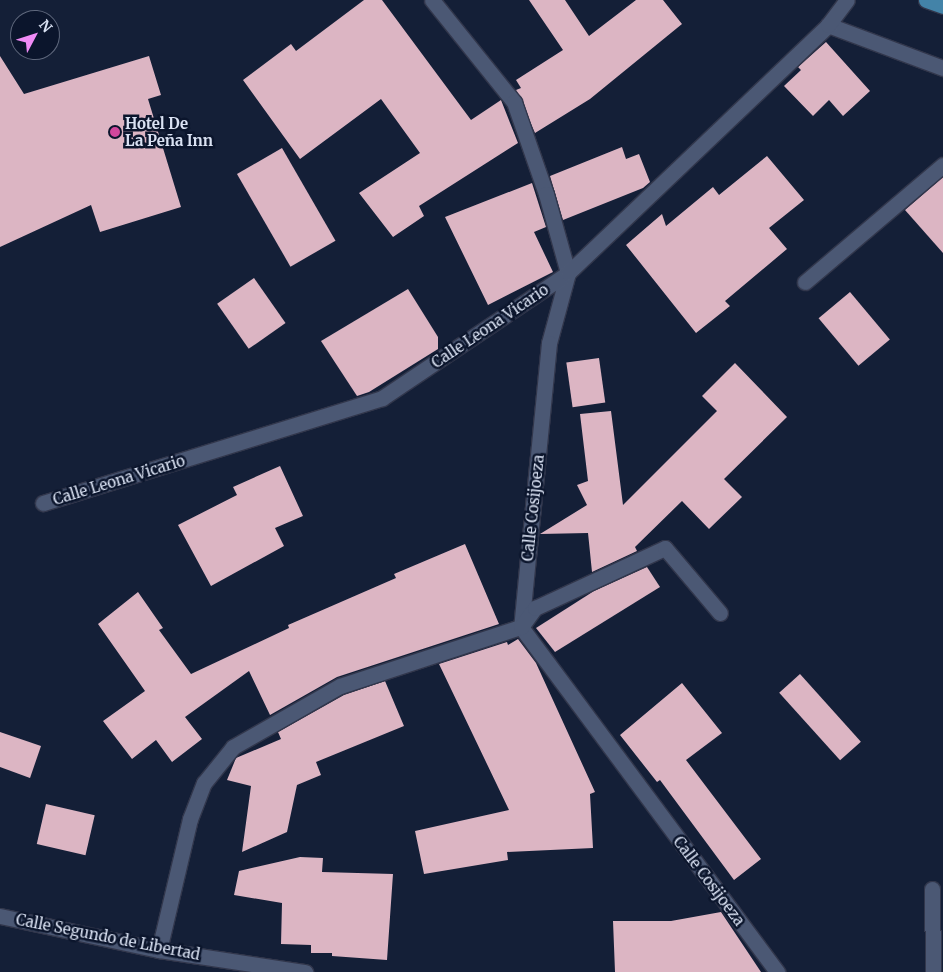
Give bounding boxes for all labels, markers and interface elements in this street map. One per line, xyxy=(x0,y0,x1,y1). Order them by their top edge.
north arrow xyxy=(10,10,60,60)
text: N xyxy=(35,16,56,36)
place label: Hotel De La Peña Inn xyxy=(125,114,213,149)
marker: Hotel De La Peña Inn xyxy=(109,126,121,138)
street label: Calle Leona Vicario xyxy=(428,280,552,372)
street label: Calle Leona Vicario xyxy=(51,451,187,509)
street label: Calle Cosijoeza xyxy=(518,454,548,562)
street label: Calle Cosijoeza xyxy=(670,833,748,929)
street label: Calle Segundo de Libertad xyxy=(14,910,202,964)

